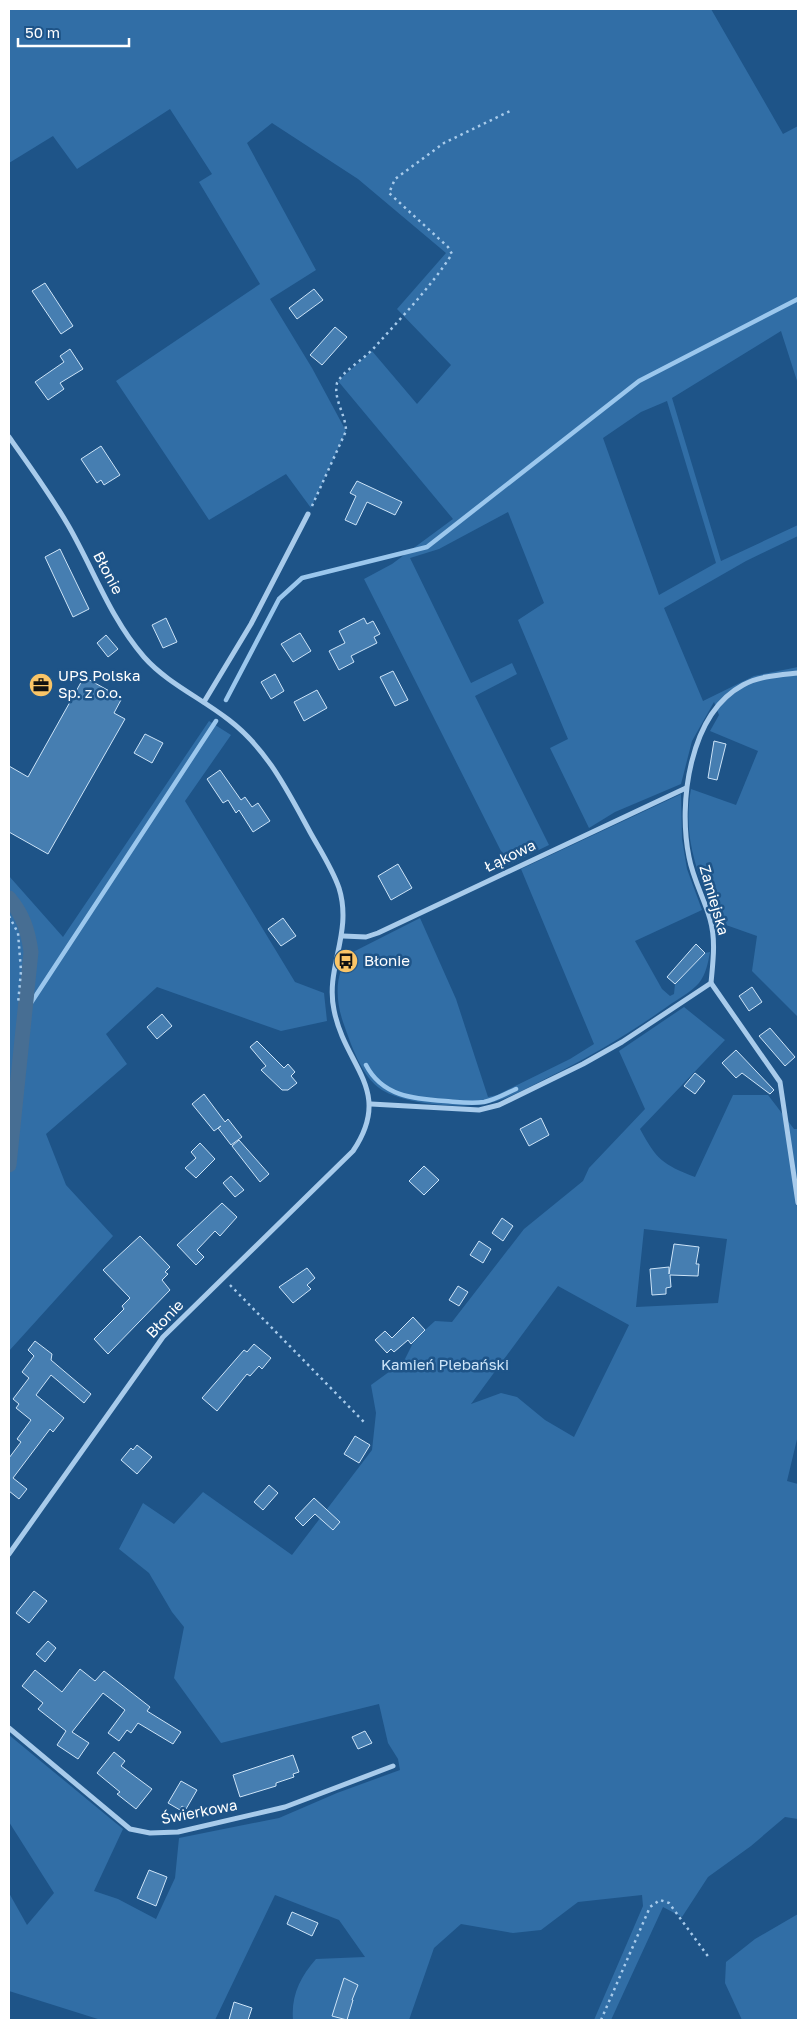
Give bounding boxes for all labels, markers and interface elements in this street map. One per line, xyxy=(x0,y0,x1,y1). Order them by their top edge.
scale bar xyxy=(18,15,129,47)
text: 50 m xyxy=(25,23,60,41)
street label: Błonie xyxy=(90,548,128,597)
place label: UPS Polska Sp. z o.o. xyxy=(58,666,140,701)
office icon: UPS Polska Sp. z o.o. xyxy=(28,672,54,698)
street label: Łąkowa xyxy=(481,835,538,875)
street label: Zamiejska xyxy=(696,863,734,937)
bus stop icon: Błonie xyxy=(333,948,359,974)
place label: Błonie xyxy=(364,951,410,969)
street label: Błonie xyxy=(142,1295,187,1341)
park label: Kamień Plebański xyxy=(381,1355,509,1373)
street label: Świerkowa xyxy=(159,1795,239,1827)

